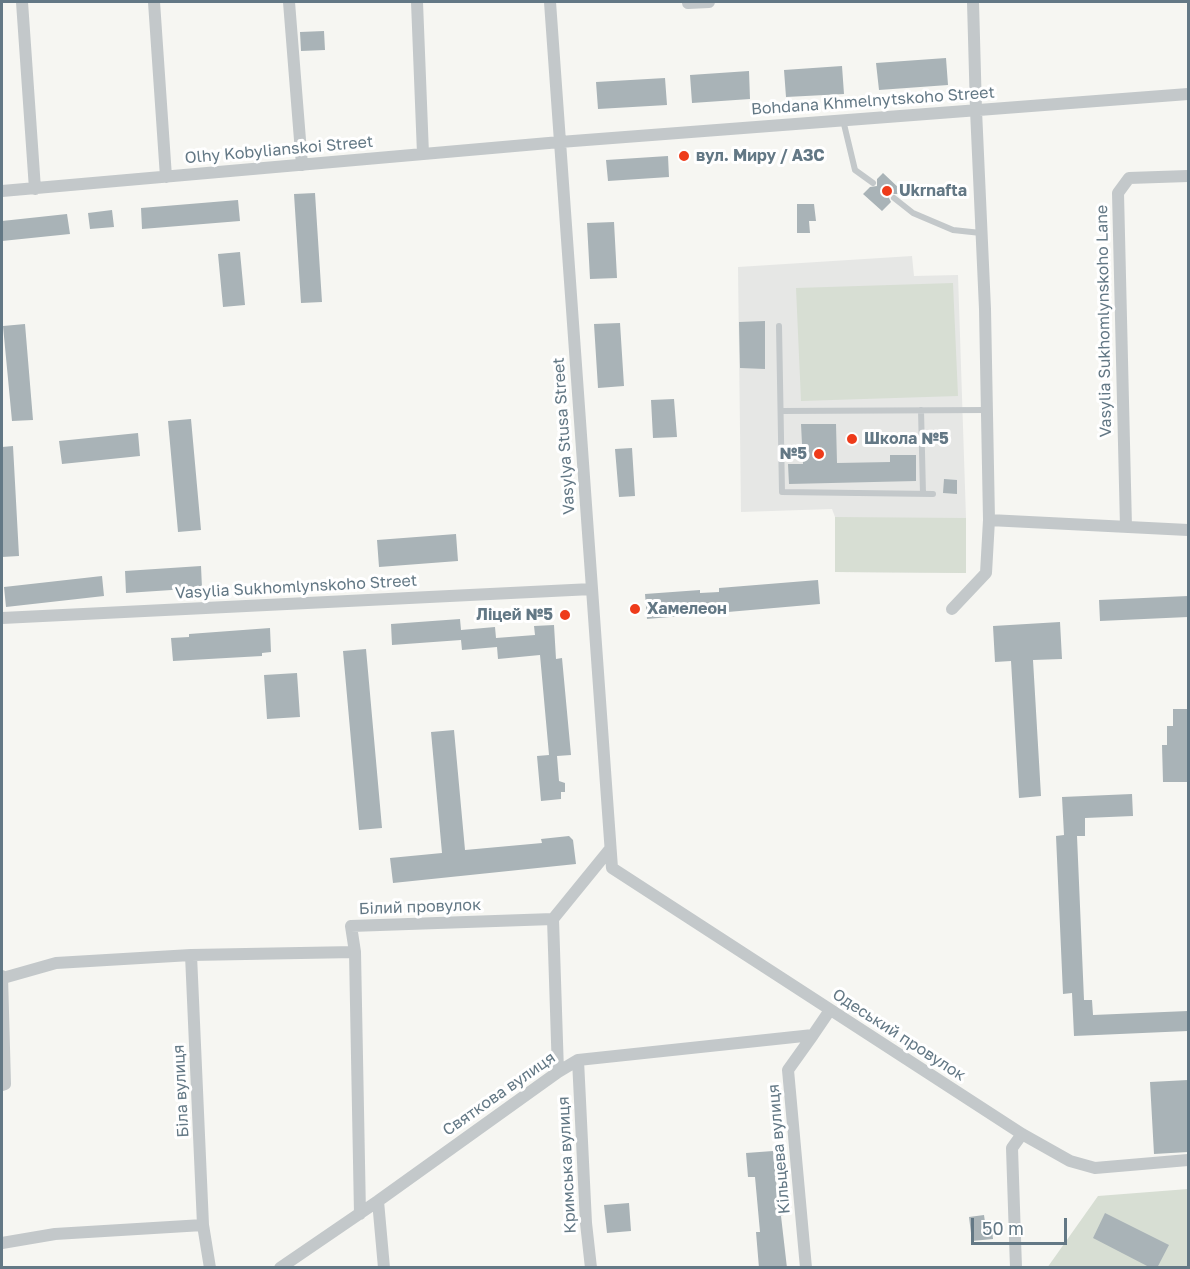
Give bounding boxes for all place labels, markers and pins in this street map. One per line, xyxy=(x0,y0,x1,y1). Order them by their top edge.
place label: вул. Миру / АЗС xyxy=(696,146,825,166)
marker: вул. Миру / АЗС xyxy=(677,149,691,163)
place label: Ukrnafta xyxy=(899,181,967,201)
marker: Ukrnafta xyxy=(880,184,894,198)
place label: Школа №5 xyxy=(864,429,949,449)
marker: Школа №5 xyxy=(845,432,859,446)
place label: №5 xyxy=(779,444,807,464)
marker: №5 xyxy=(812,447,826,461)
place label: Хамелеон xyxy=(647,599,727,619)
marker: Хамелеон xyxy=(628,602,642,616)
place label: Ліцей №5 xyxy=(476,605,553,625)
marker: Ліцей №5 xyxy=(558,608,572,622)

